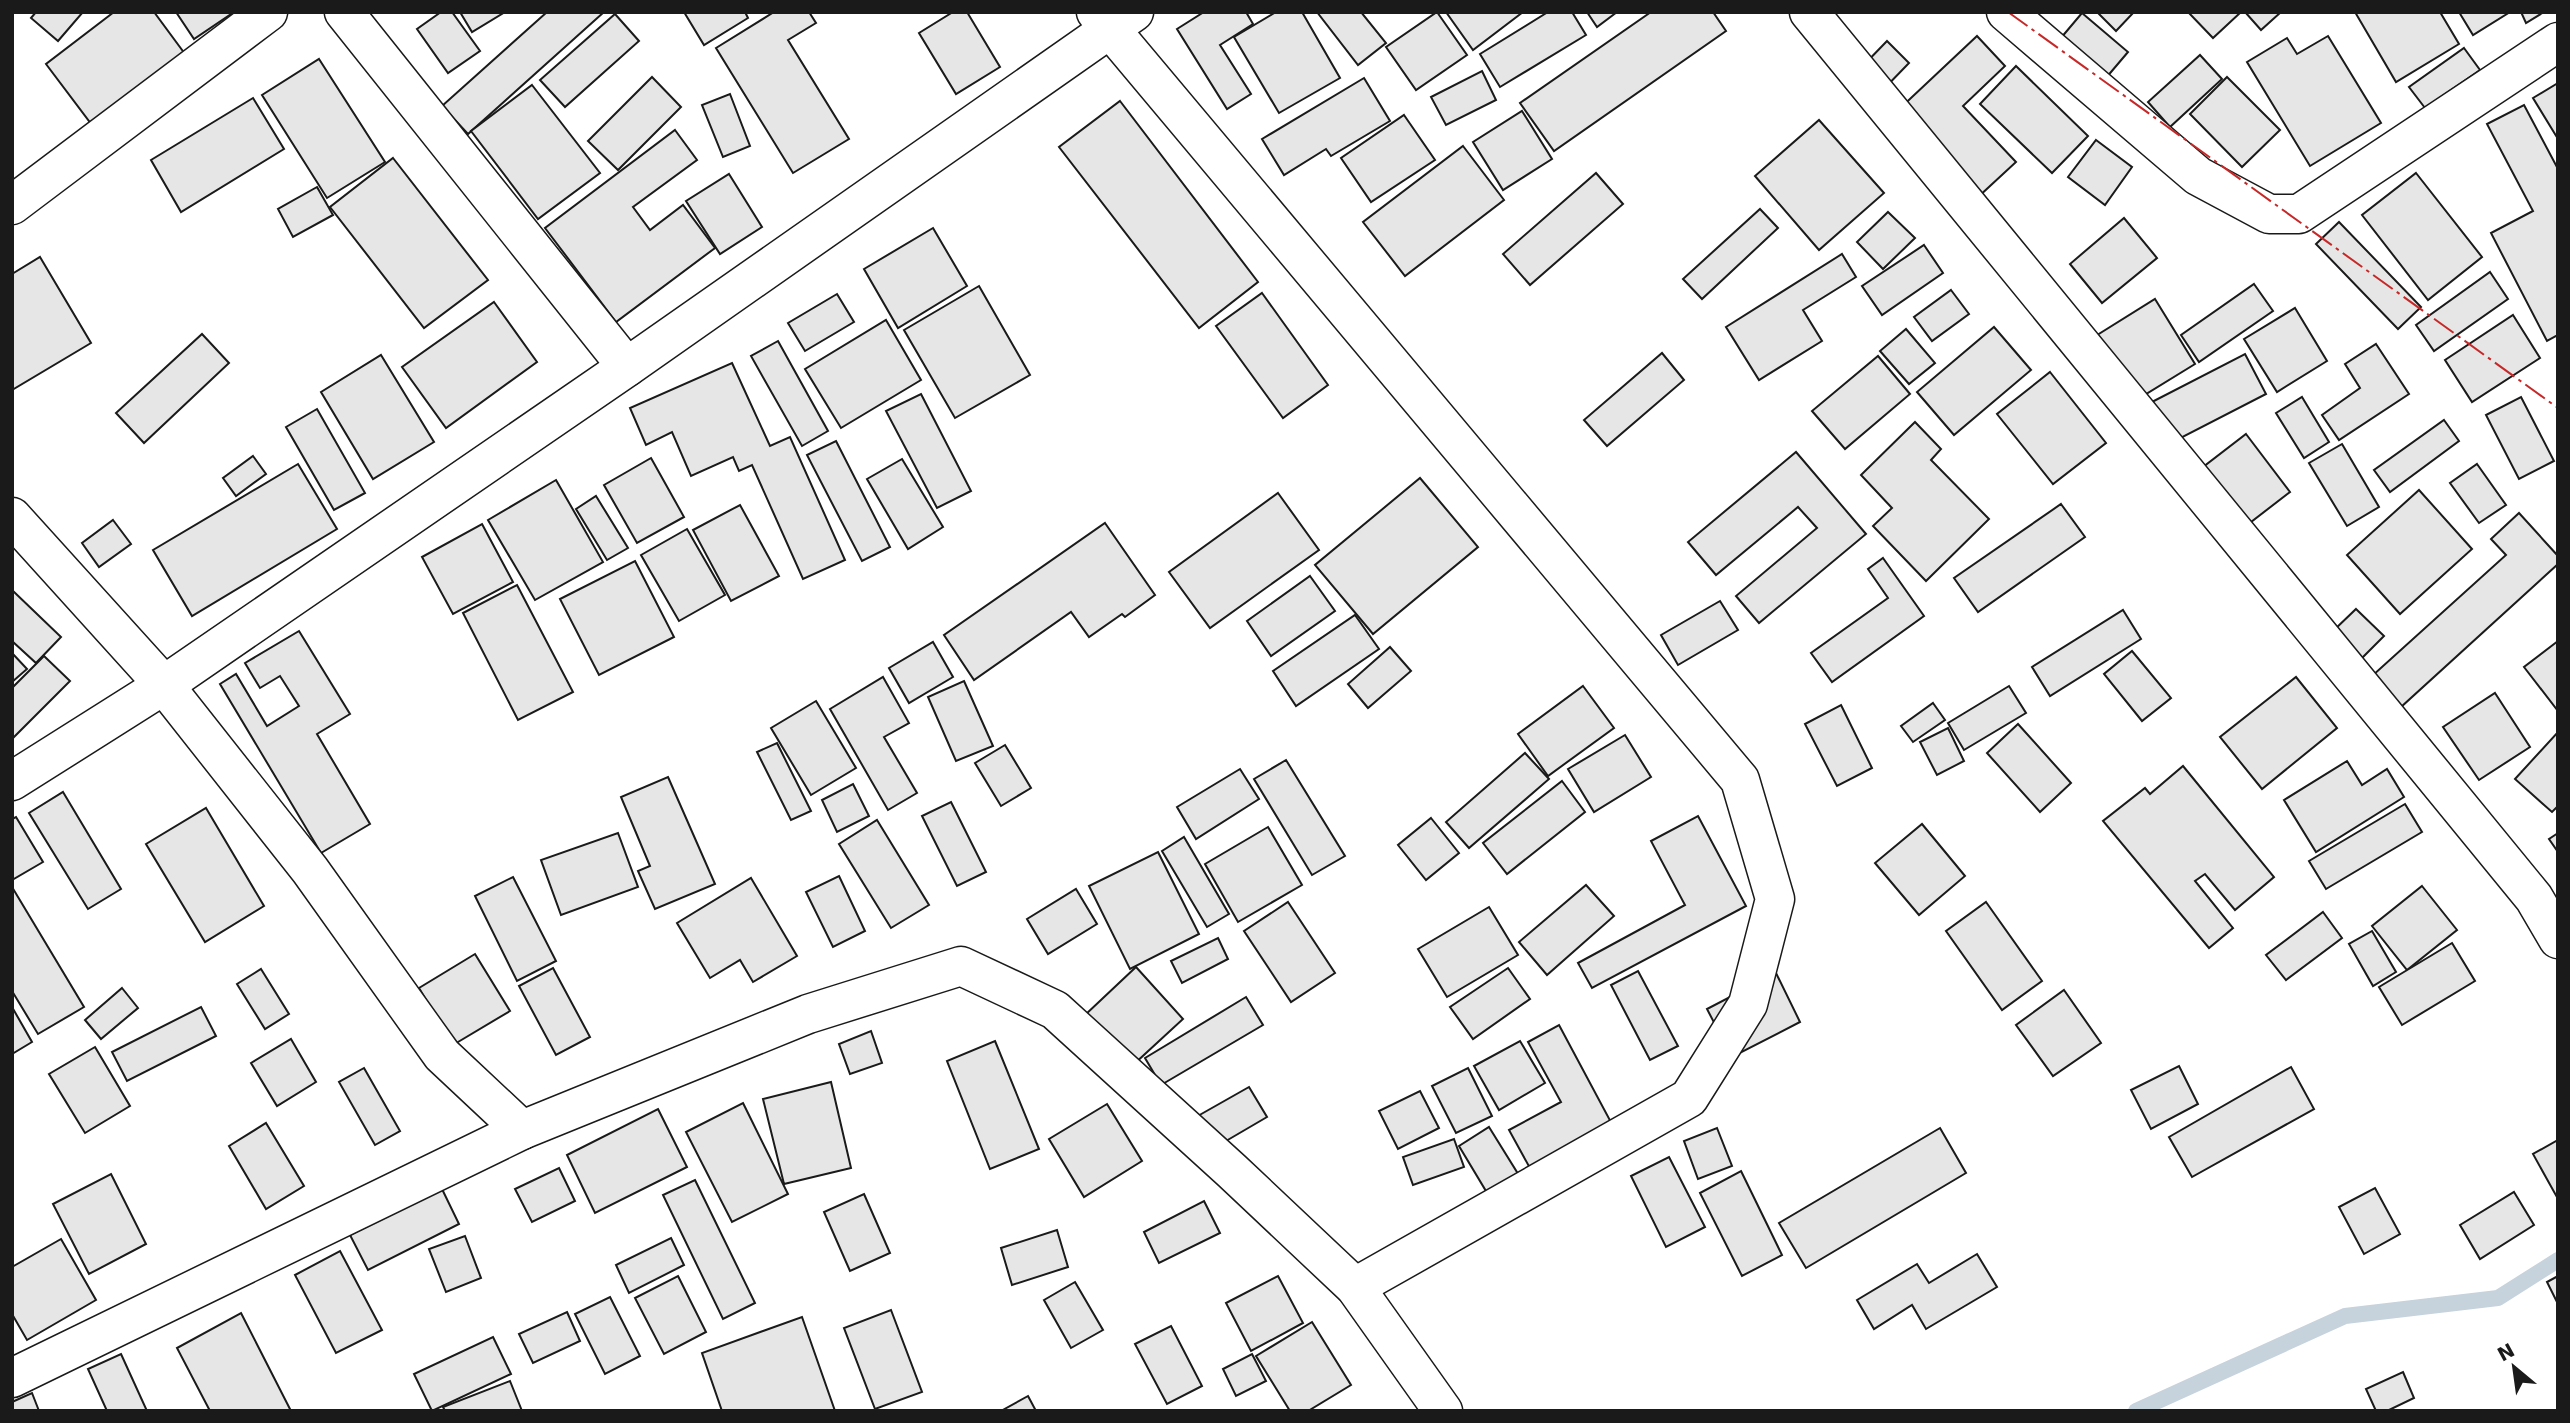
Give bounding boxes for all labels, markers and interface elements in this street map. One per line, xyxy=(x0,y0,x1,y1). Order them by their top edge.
north arrow xyxy=(2479,1332,2549,1402)
text: N xyxy=(2493,1339,2518,1366)

